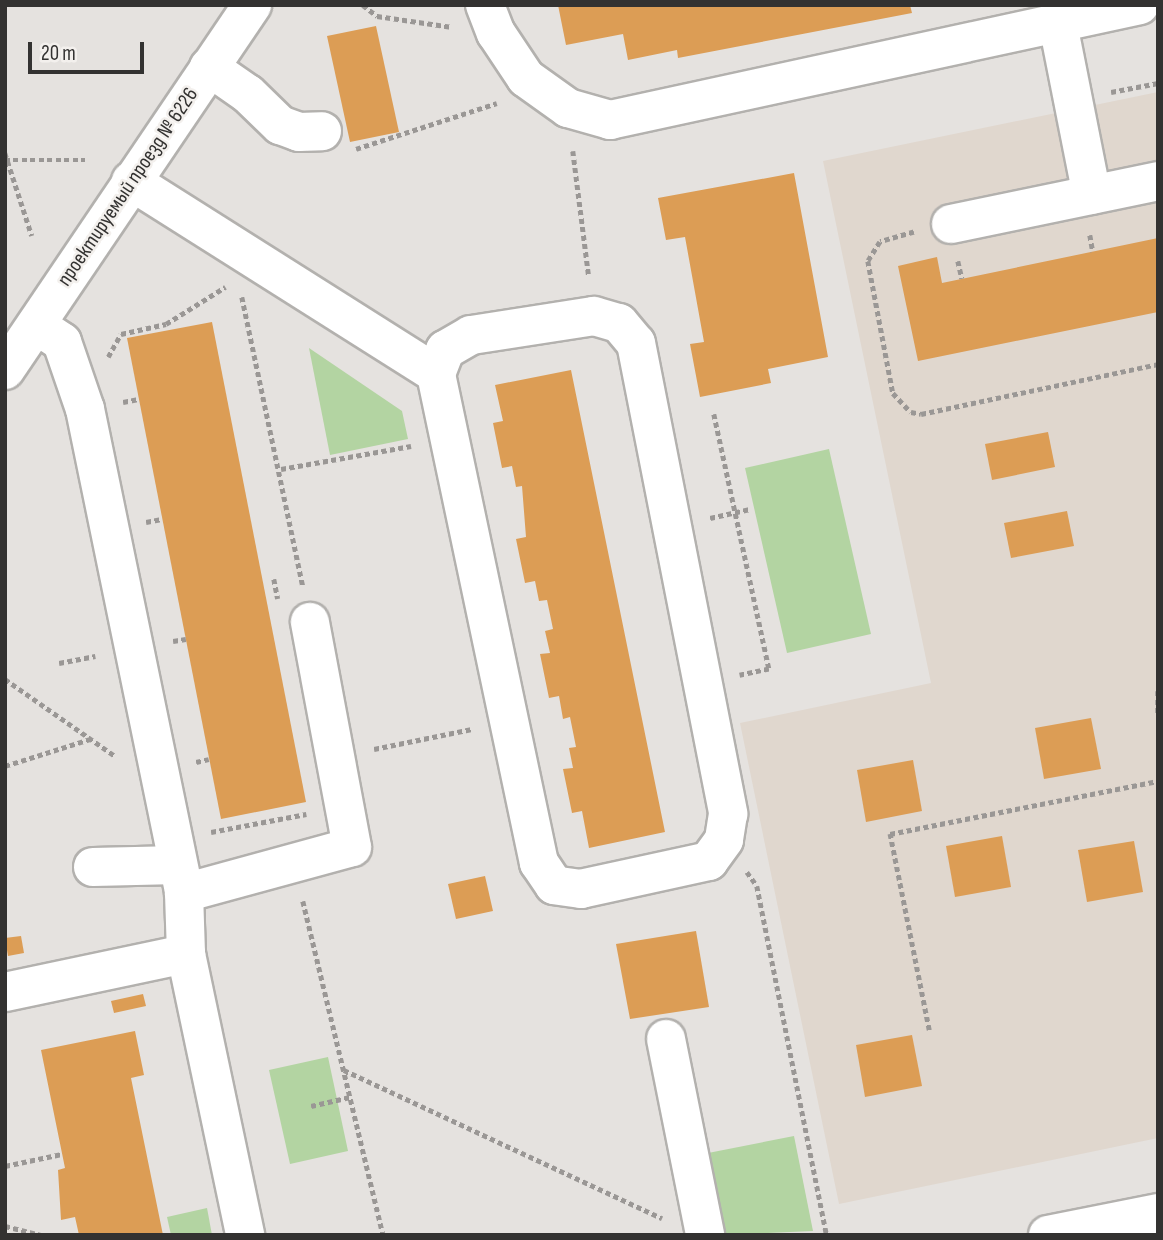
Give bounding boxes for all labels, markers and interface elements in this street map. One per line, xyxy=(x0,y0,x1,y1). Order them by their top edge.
scale bar xyxy=(32,28,147,72)
text: 20 m xyxy=(41,41,76,66)
street label: проектируемый проезд № 6226 xyxy=(52,83,204,291)

